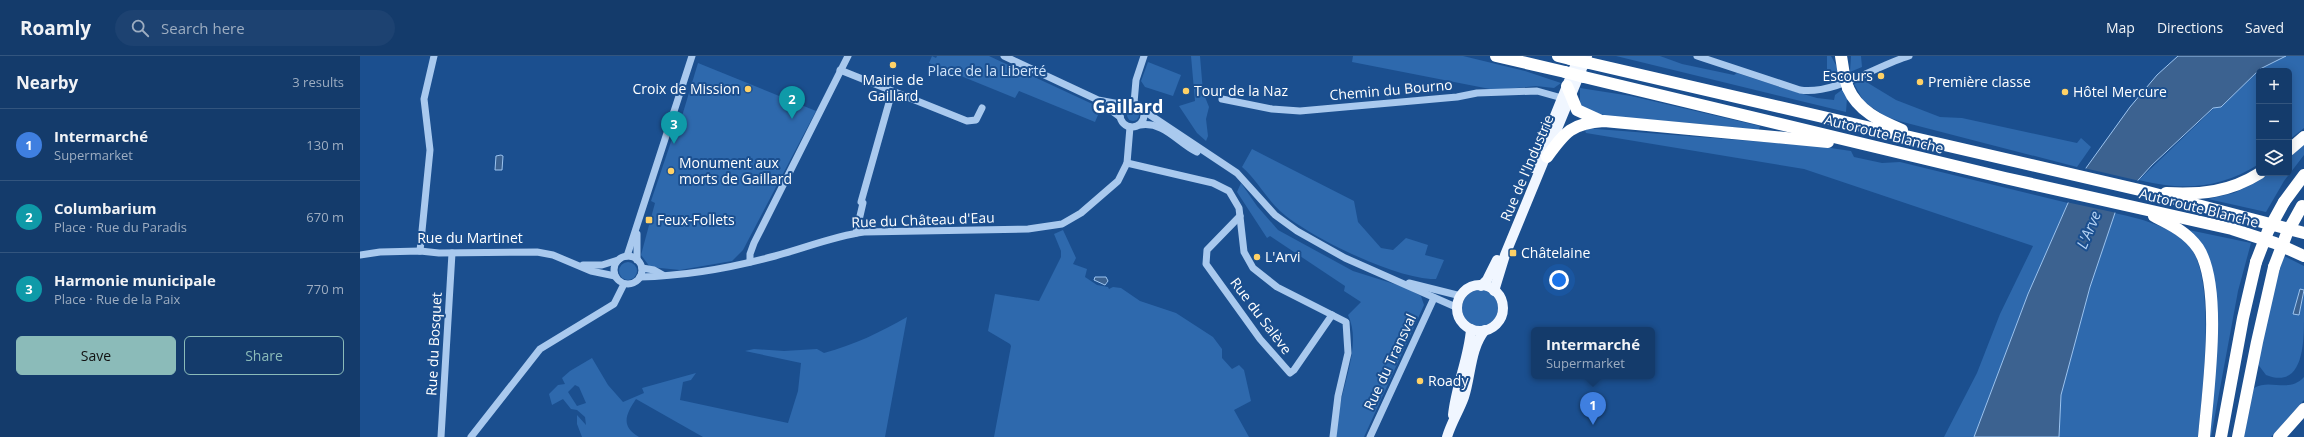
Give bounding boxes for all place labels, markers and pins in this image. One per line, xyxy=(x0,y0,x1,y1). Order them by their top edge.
marker: Mairie de Gaillard xyxy=(888,60,898,70)
place label: Escours xyxy=(1822,66,1873,85)
place label: Mairie de Gaillard xyxy=(862,70,924,105)
marker: Escours xyxy=(1876,71,1886,81)
place label: Première classe xyxy=(1928,72,2031,91)
marker: Première classe xyxy=(1915,77,1925,87)
place label: Croix de Mission xyxy=(632,79,740,98)
place label: Tour de la Naz xyxy=(1194,81,1288,100)
place label: Hôtel Mercure xyxy=(2073,82,2167,101)
marker: Croix de Mission xyxy=(743,84,753,94)
pin: 2 xyxy=(779,86,805,119)
marker: Tour de la Naz xyxy=(1181,86,1191,96)
marker: Hôtel Mercure xyxy=(2060,87,2070,97)
pin: 3 xyxy=(661,111,687,144)
place label: Monument aux morts de Gaillard xyxy=(679,153,792,188)
marker: Monument aux morts de Gaillard xyxy=(666,166,676,176)
place label: Feux-Follets xyxy=(657,210,735,229)
marker: Feux-Follets xyxy=(644,215,654,225)
place label: Châtelaine xyxy=(1521,243,1590,262)
place label: L'Arvi xyxy=(1265,247,1300,266)
marker: Châtelaine xyxy=(1508,248,1518,258)
marker: L'Arvi xyxy=(1252,252,1262,262)
place label: Roady xyxy=(1428,371,1469,390)
marker: Roady xyxy=(1415,376,1425,386)
pin: 1 xyxy=(1580,392,1606,425)

